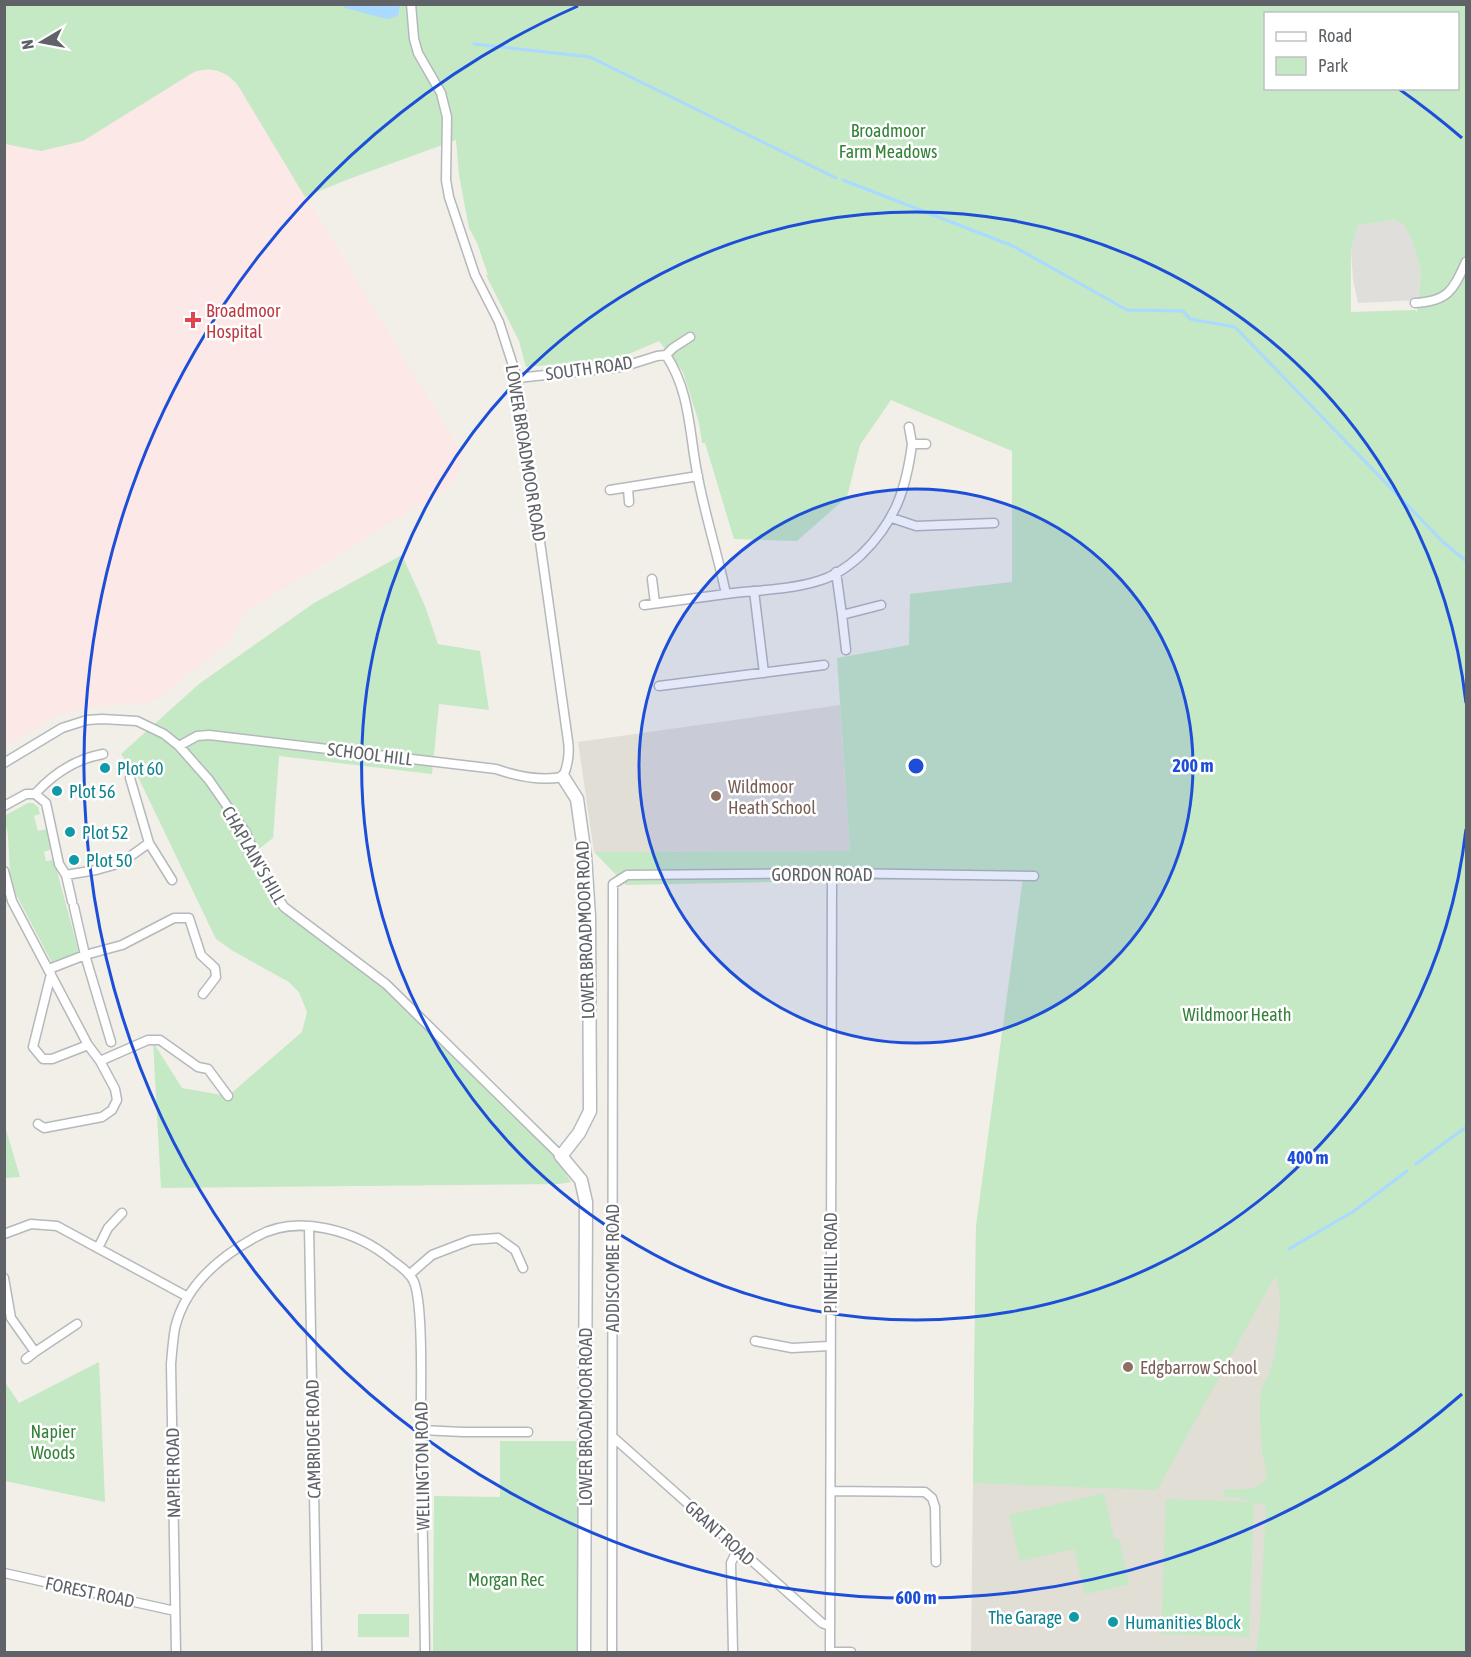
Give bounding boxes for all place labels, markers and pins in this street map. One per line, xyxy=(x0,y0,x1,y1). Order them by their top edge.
place label: Broadmoor Hospital xyxy=(206,300,281,342)
marker: Broadmoor Hospital xyxy=(184,311,202,329)
centre of rings xyxy=(906,756,926,776)
place label: Plot 60 xyxy=(117,758,163,779)
marker: Plot 60 xyxy=(98,761,112,775)
place label: Wildmoor Heath School xyxy=(728,776,816,818)
place label: Plot 56 xyxy=(69,781,115,802)
marker: Plot 56 xyxy=(50,784,64,798)
marker: Wildmoor Heath School xyxy=(709,789,723,803)
place label: Plot 52 xyxy=(82,822,128,843)
marker: Plot 52 xyxy=(63,825,77,839)
place label: Plot 50 xyxy=(86,850,132,871)
marker: Plot 50 xyxy=(67,853,81,867)
place label: Edgbarrow School xyxy=(1140,1357,1258,1378)
marker: Edgbarrow School xyxy=(1121,1360,1135,1374)
place label: The Garage xyxy=(988,1607,1062,1628)
marker: The Garage xyxy=(1067,1610,1081,1624)
place label: Humanities Block xyxy=(1125,1612,1241,1633)
marker: Humanities Block xyxy=(1106,1615,1120,1629)

